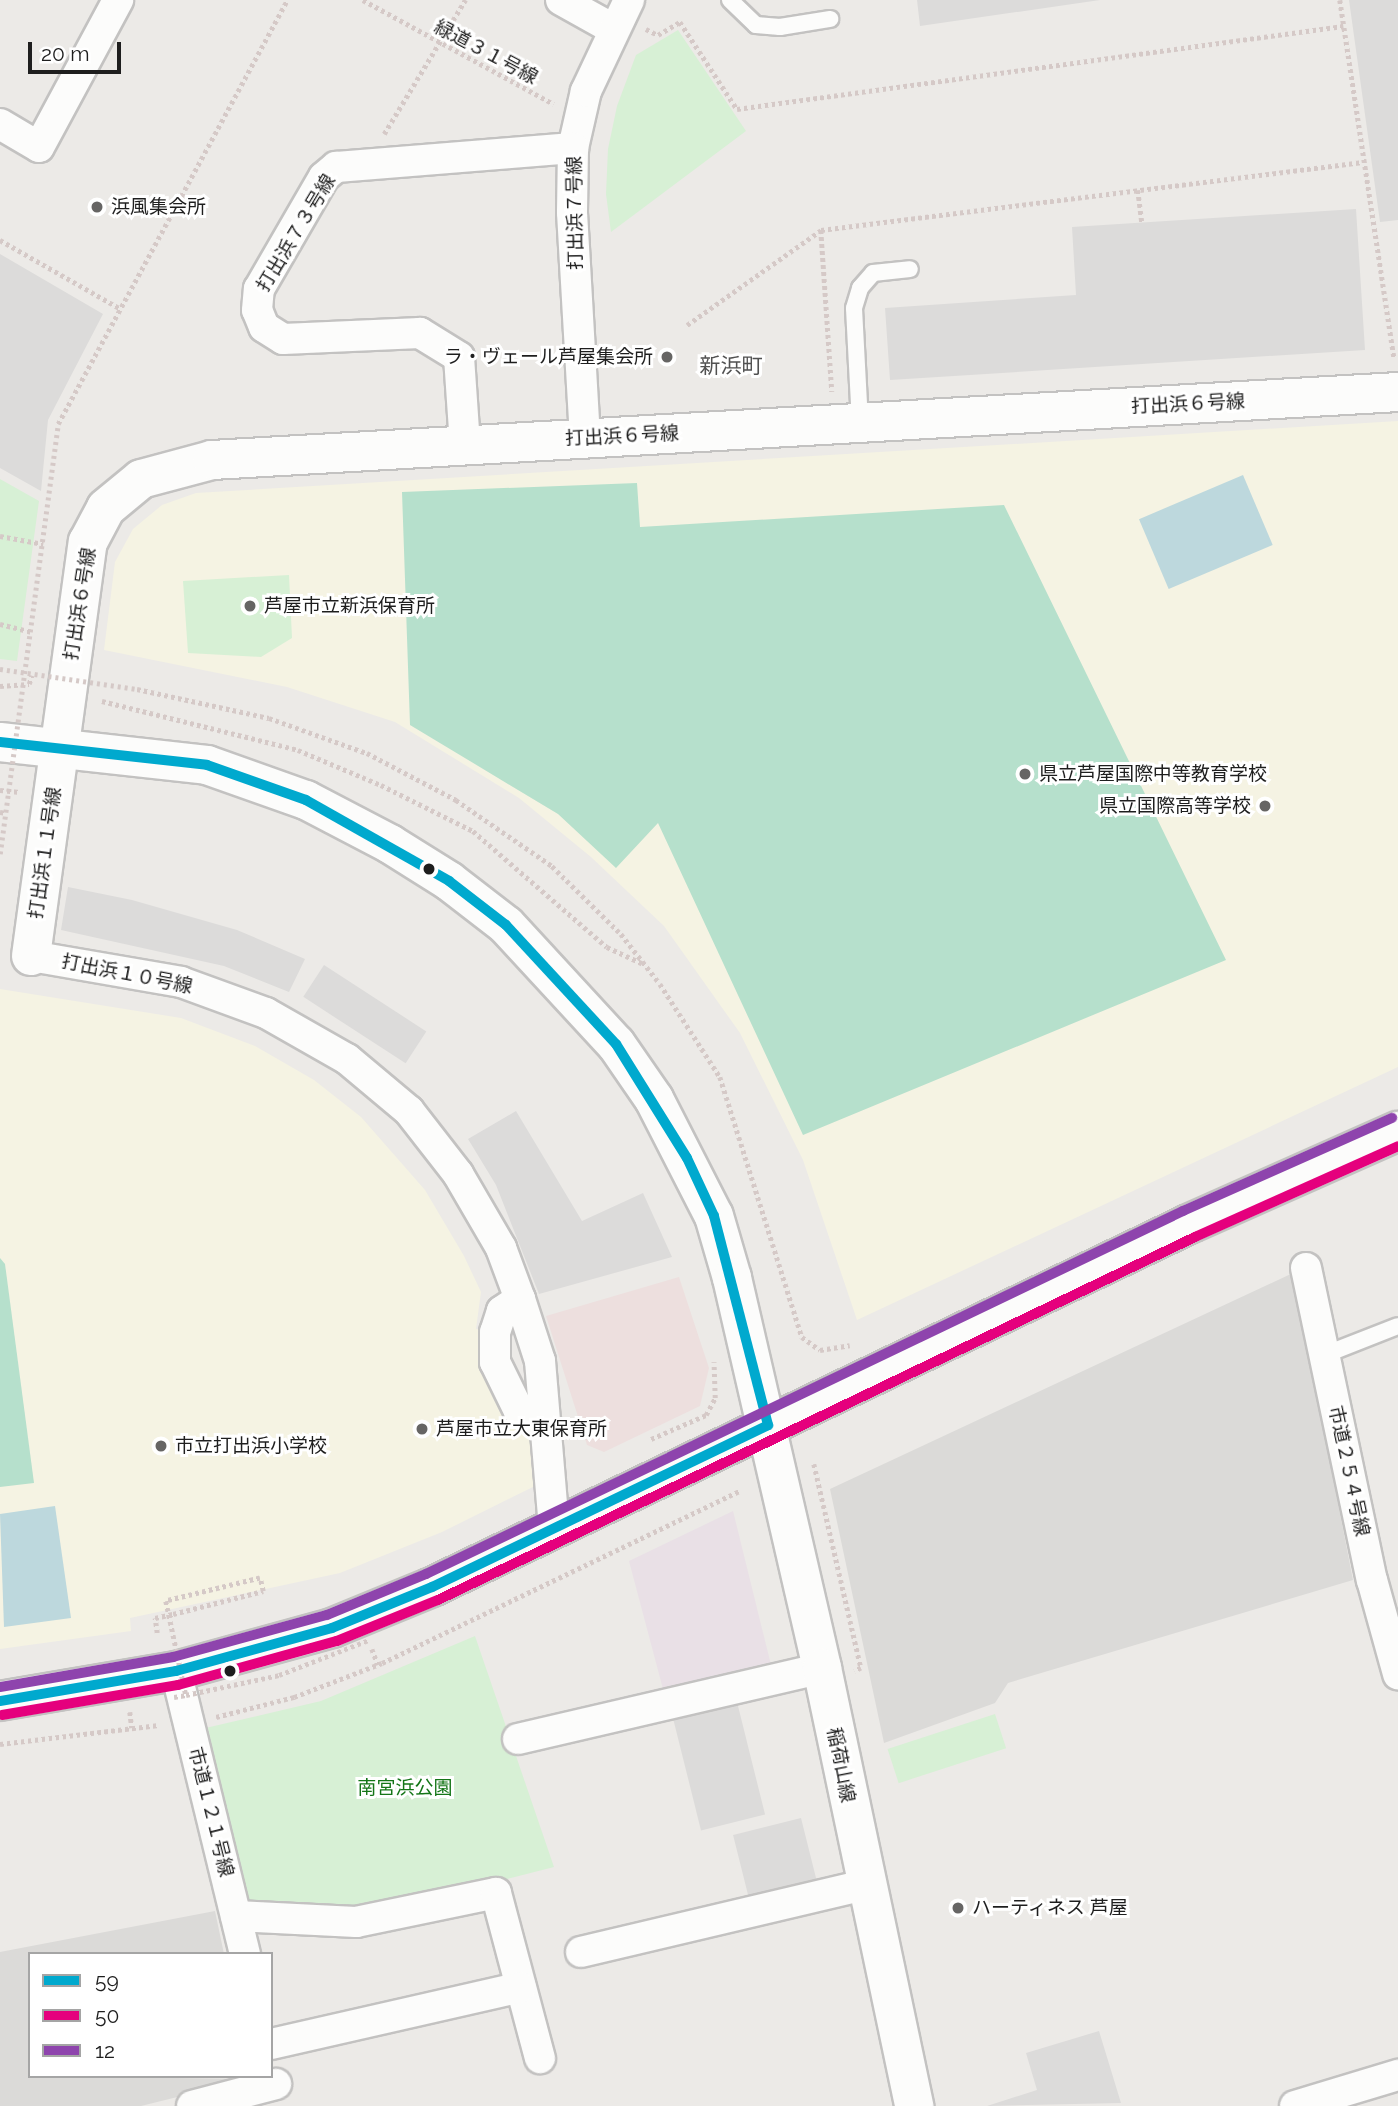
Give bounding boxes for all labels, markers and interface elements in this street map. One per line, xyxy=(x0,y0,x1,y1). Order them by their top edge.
street label: 緑道３１号線 xyxy=(430,15,542,89)
scale bar xyxy=(32,28,124,72)
text: 20 m xyxy=(41,41,89,66)
street label: 打出浜７号線 xyxy=(563,156,587,270)
street label: 打出浜７３号線 xyxy=(252,170,340,296)
place label: 浜風集会所 xyxy=(111,196,206,218)
marker: 浜風集会所 xyxy=(89,199,105,215)
place label: ラ・ヴェール芦屋集会所 xyxy=(444,346,653,368)
marker: ラ・ヴェール芦屋集会所 xyxy=(659,349,675,365)
district label: 新浜町 xyxy=(700,353,762,379)
street label: 打出浜６号線 xyxy=(1130,390,1246,418)
street label: 打出浜６号線 xyxy=(564,422,680,450)
street label: 打出浜６号線 xyxy=(60,546,100,662)
place label: 芦屋市立新浜保育所 xyxy=(264,595,435,617)
marker: 芦屋市立新浜保育所 xyxy=(242,598,258,614)
place label: 県立芦屋国際中等教育学校 xyxy=(1039,763,1267,785)
marker: 県立芦屋国際中等教育学校 xyxy=(1017,766,1033,782)
street label: 打出浜１１号線 xyxy=(24,786,66,920)
place label: 県立国際高等学校 xyxy=(1099,795,1251,817)
marker: 県立国際高等学校 xyxy=(1257,798,1273,814)
unlabelled marker xyxy=(422,862,436,876)
street label: 打出浜１０号線 xyxy=(60,950,194,998)
street label: 市道２５４号線 xyxy=(1324,1404,1374,1538)
place label: 芦屋市立大東保育所 xyxy=(436,1418,607,1440)
marker: 芦屋市立大東保育所 xyxy=(414,1421,430,1437)
place label: 市立打出浜小学校 xyxy=(175,1435,327,1457)
marker: 市立打出浜小学校 xyxy=(153,1438,169,1454)
unlabelled marker xyxy=(223,1664,237,1678)
street label: 稲荷山線 xyxy=(823,1726,859,1804)
street label: 市道１２１号線 xyxy=(184,1745,238,1879)
park label: 南宮浜公園 xyxy=(358,1777,452,1799)
place label: ハーティネス 芦屋 xyxy=(972,1897,1129,1919)
marker: ハーティネス 芦屋 xyxy=(950,1900,966,1916)
legend xyxy=(28,1952,273,2078)
text: 59 xyxy=(95,1968,119,1993)
text: 50 xyxy=(95,2003,119,2028)
text: 12 xyxy=(95,2038,115,2063)

